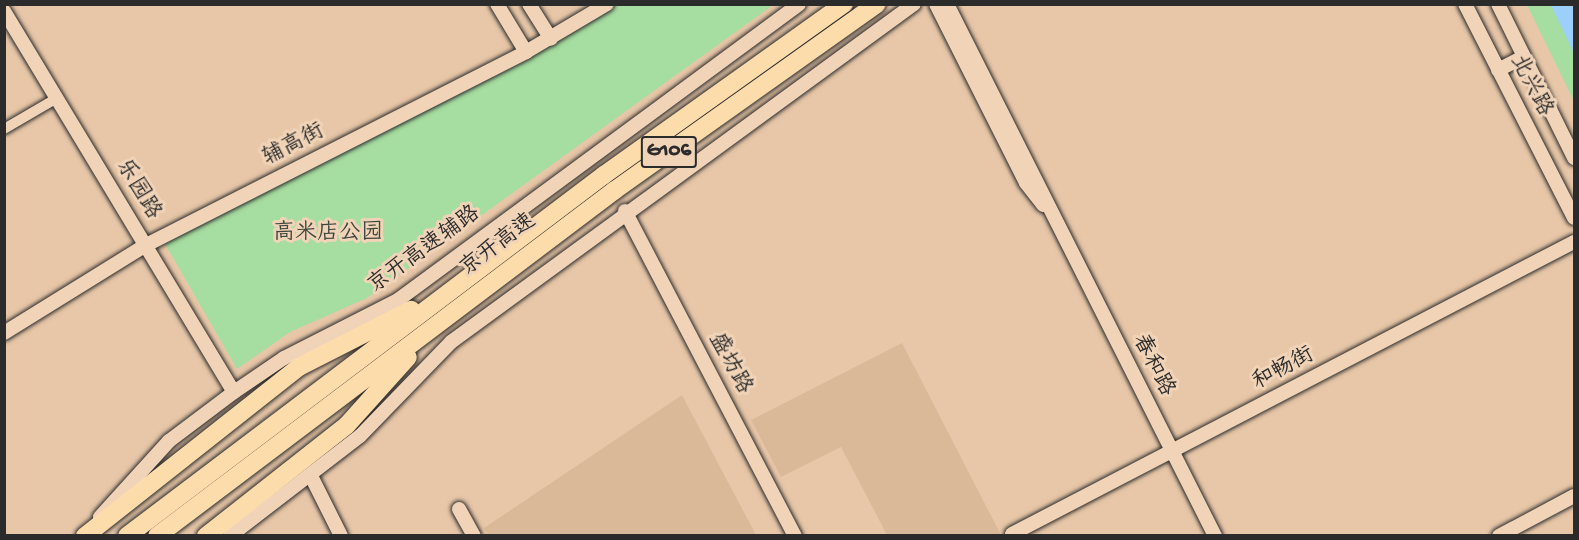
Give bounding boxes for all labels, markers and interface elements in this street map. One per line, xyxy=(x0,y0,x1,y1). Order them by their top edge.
street label: 北兴路 xyxy=(1503,51,1557,121)
street label: 辅高街 xyxy=(259,119,329,173)
road number: G106 xyxy=(640,134,698,170)
street label: 乐园路 xyxy=(109,155,165,225)
street label: 京开高速辅路 xyxy=(364,202,486,300)
street label: 京开高速 xyxy=(456,209,542,283)
park label: 高米店公园 xyxy=(273,222,383,248)
street label: 盛坊路 xyxy=(702,329,756,399)
street label: 春和路 xyxy=(1125,331,1179,401)
street label: 和畅街 xyxy=(1249,343,1319,397)

